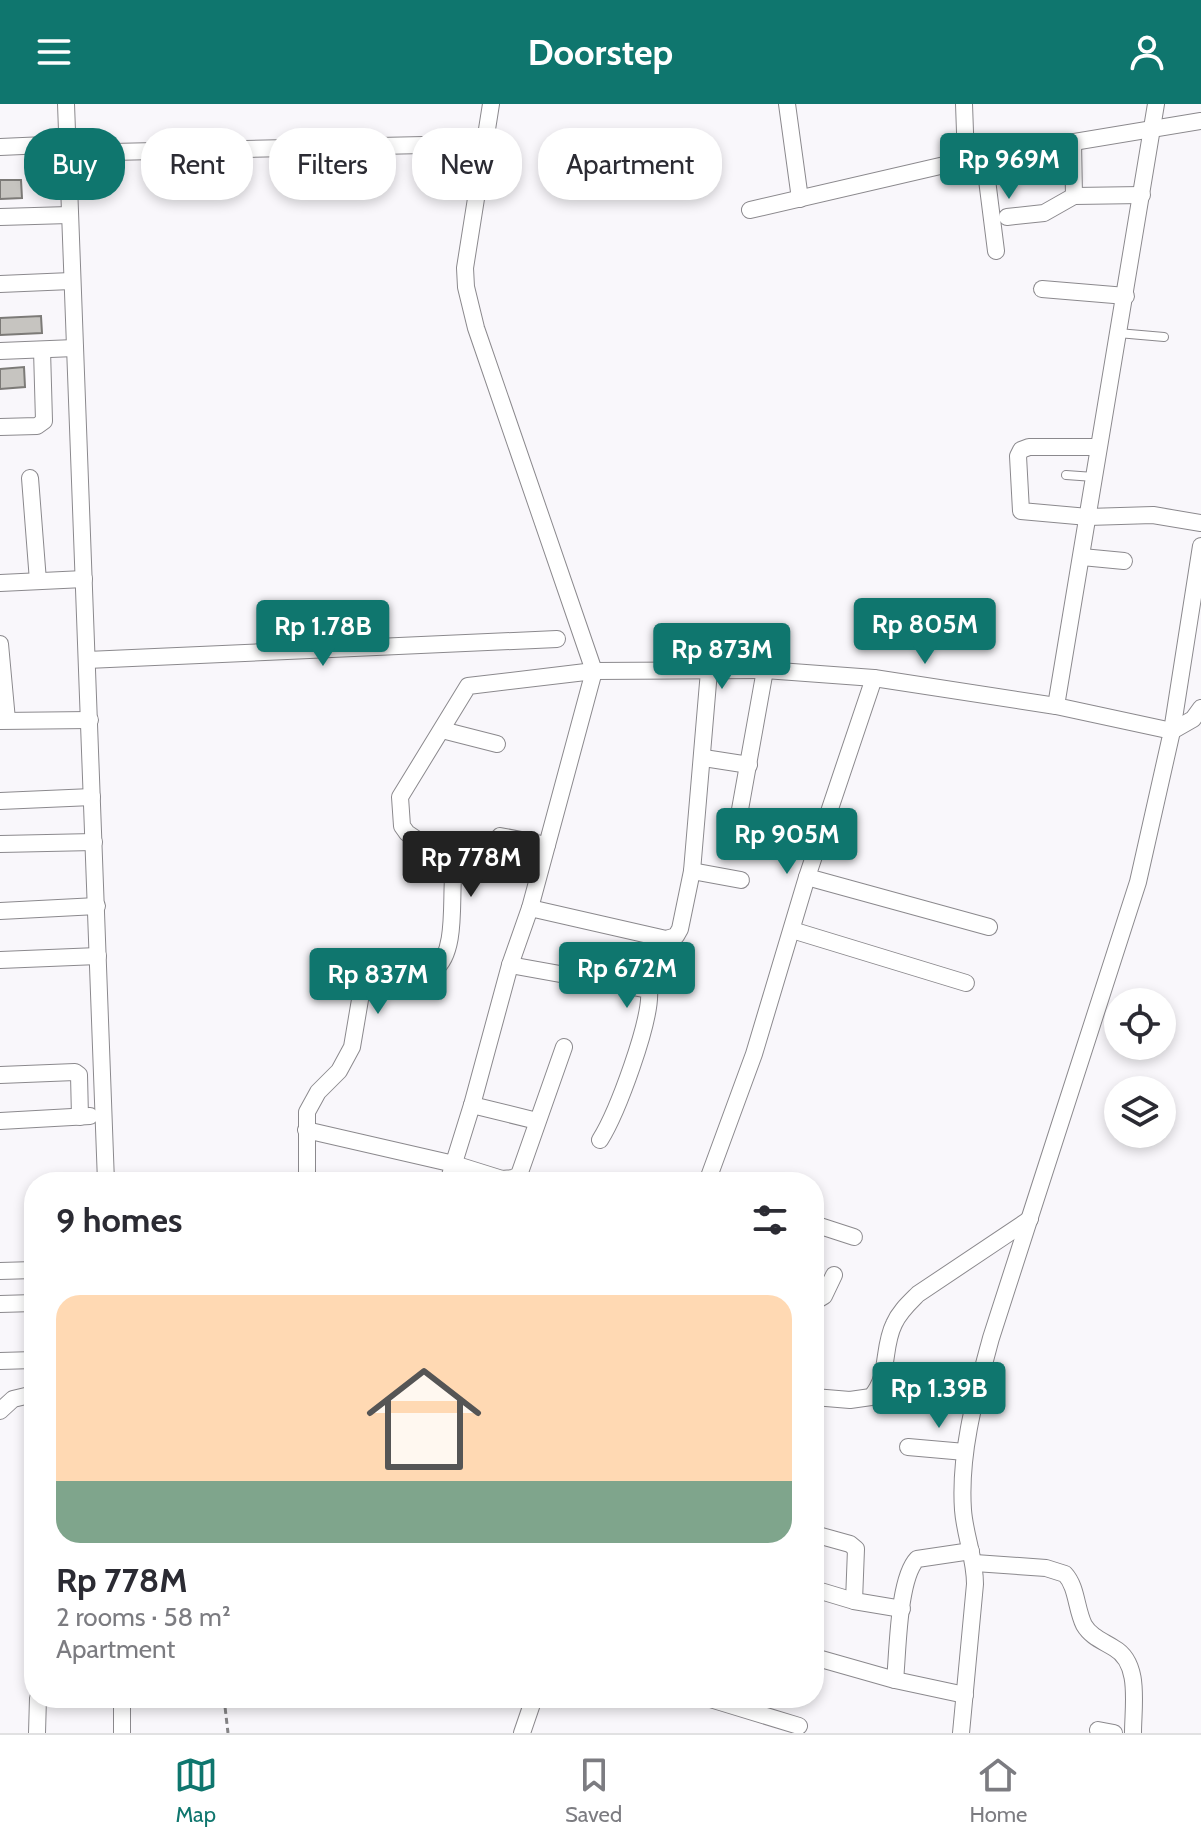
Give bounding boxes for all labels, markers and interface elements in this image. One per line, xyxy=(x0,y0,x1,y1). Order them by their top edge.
icon: menu xyxy=(32,30,76,74)
text: Doorstep xyxy=(528,30,673,74)
icon: person xyxy=(1125,30,1169,74)
chip: Buy xyxy=(24,128,125,200)
chip: Rent xyxy=(141,128,253,200)
chip: Filters xyxy=(269,128,396,200)
chip: New xyxy=(412,128,522,200)
chip: Apartment xyxy=(538,128,722,200)
pin: Rp 969M xyxy=(935,133,1083,201)
text: Rp 969M xyxy=(958,143,1060,175)
pin: Rp 805M xyxy=(851,598,999,666)
pin: Rp 1.78B xyxy=(240,600,406,668)
text: Rp 805M xyxy=(872,608,978,640)
text: Rp 1.78B xyxy=(274,610,372,642)
pin: Rp 873M xyxy=(648,623,796,691)
text: Rp 873M xyxy=(671,633,773,665)
pin: Rp 905M xyxy=(713,808,861,876)
text: Rp 905M xyxy=(734,818,840,850)
pin: Rp 778M xyxy=(397,831,545,899)
text: Rp 778M xyxy=(421,841,521,873)
pin: Rp 672M xyxy=(553,942,701,1010)
pin: Rp 837M xyxy=(304,948,452,1016)
text: Rp 672M xyxy=(577,952,677,984)
text: Rp 837M xyxy=(328,958,428,990)
map controls xyxy=(1104,988,1176,1148)
button: locate xyxy=(1104,988,1176,1060)
button: layers xyxy=(1104,1076,1176,1148)
icon: filters xyxy=(748,1198,792,1242)
text: 9 homes xyxy=(56,1199,182,1241)
icon: home xyxy=(352,1347,496,1491)
pin: Rp 1.39B xyxy=(856,1362,1022,1430)
text: Rp 1.39B xyxy=(890,1372,988,1404)
text: Rp 778M xyxy=(56,1559,188,1601)
text: 2 rooms · 58 m² xyxy=(56,1601,231,1633)
text: Apartment xyxy=(56,1633,175,1665)
tab: Map xyxy=(174,1753,218,1828)
tab: Saved xyxy=(565,1753,622,1828)
tab: Home xyxy=(969,1753,1027,1828)

